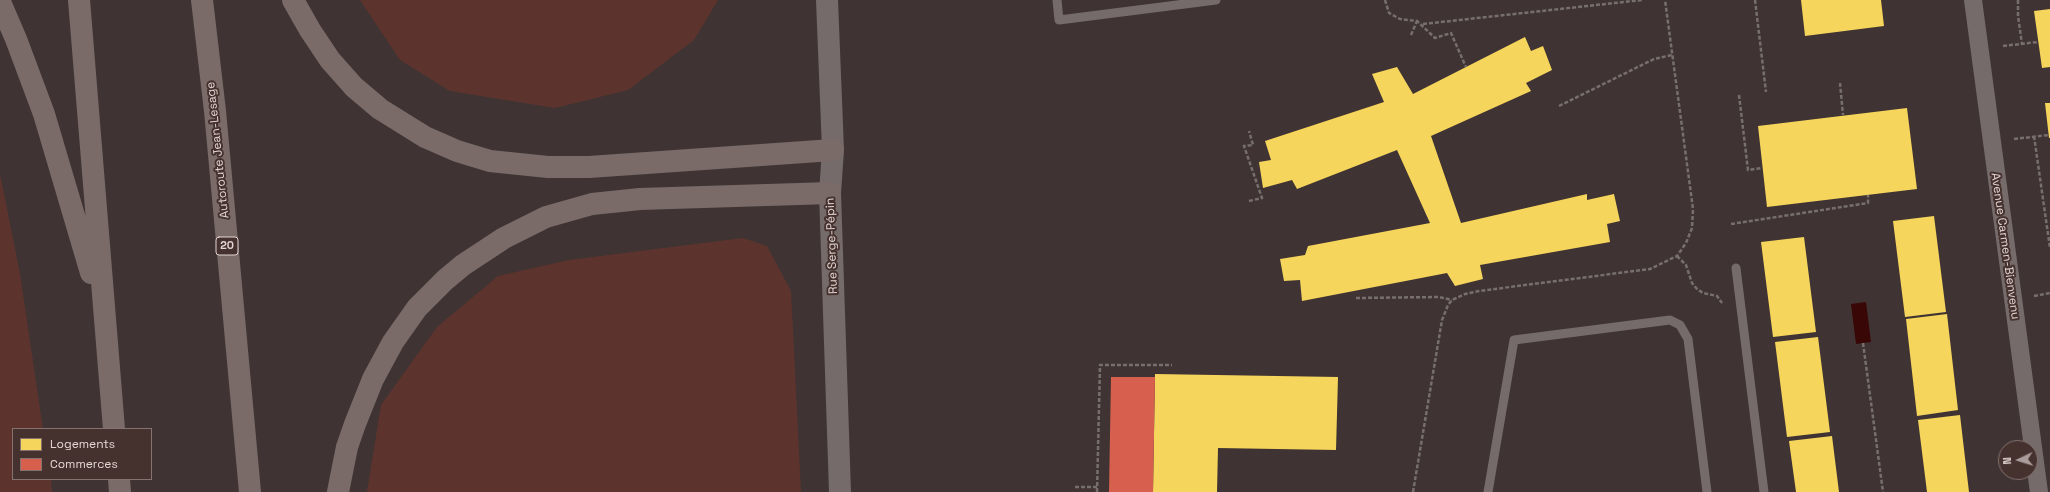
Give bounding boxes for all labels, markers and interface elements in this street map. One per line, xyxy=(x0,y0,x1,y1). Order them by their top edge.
street label: Autoroute Jean-Lesage xyxy=(204,81,232,219)
street label: Avenue Carmen-Bienvenu xyxy=(1988,172,2022,320)
street label: Rue Serge-Pépin xyxy=(823,198,841,294)
road number: 20 xyxy=(216,237,238,255)
legend xyxy=(12,428,152,480)
text: Logements xyxy=(50,436,115,452)
north arrow xyxy=(1998,440,2038,480)
text: Commerces xyxy=(50,456,118,472)
text: N xyxy=(2000,457,2014,465)

